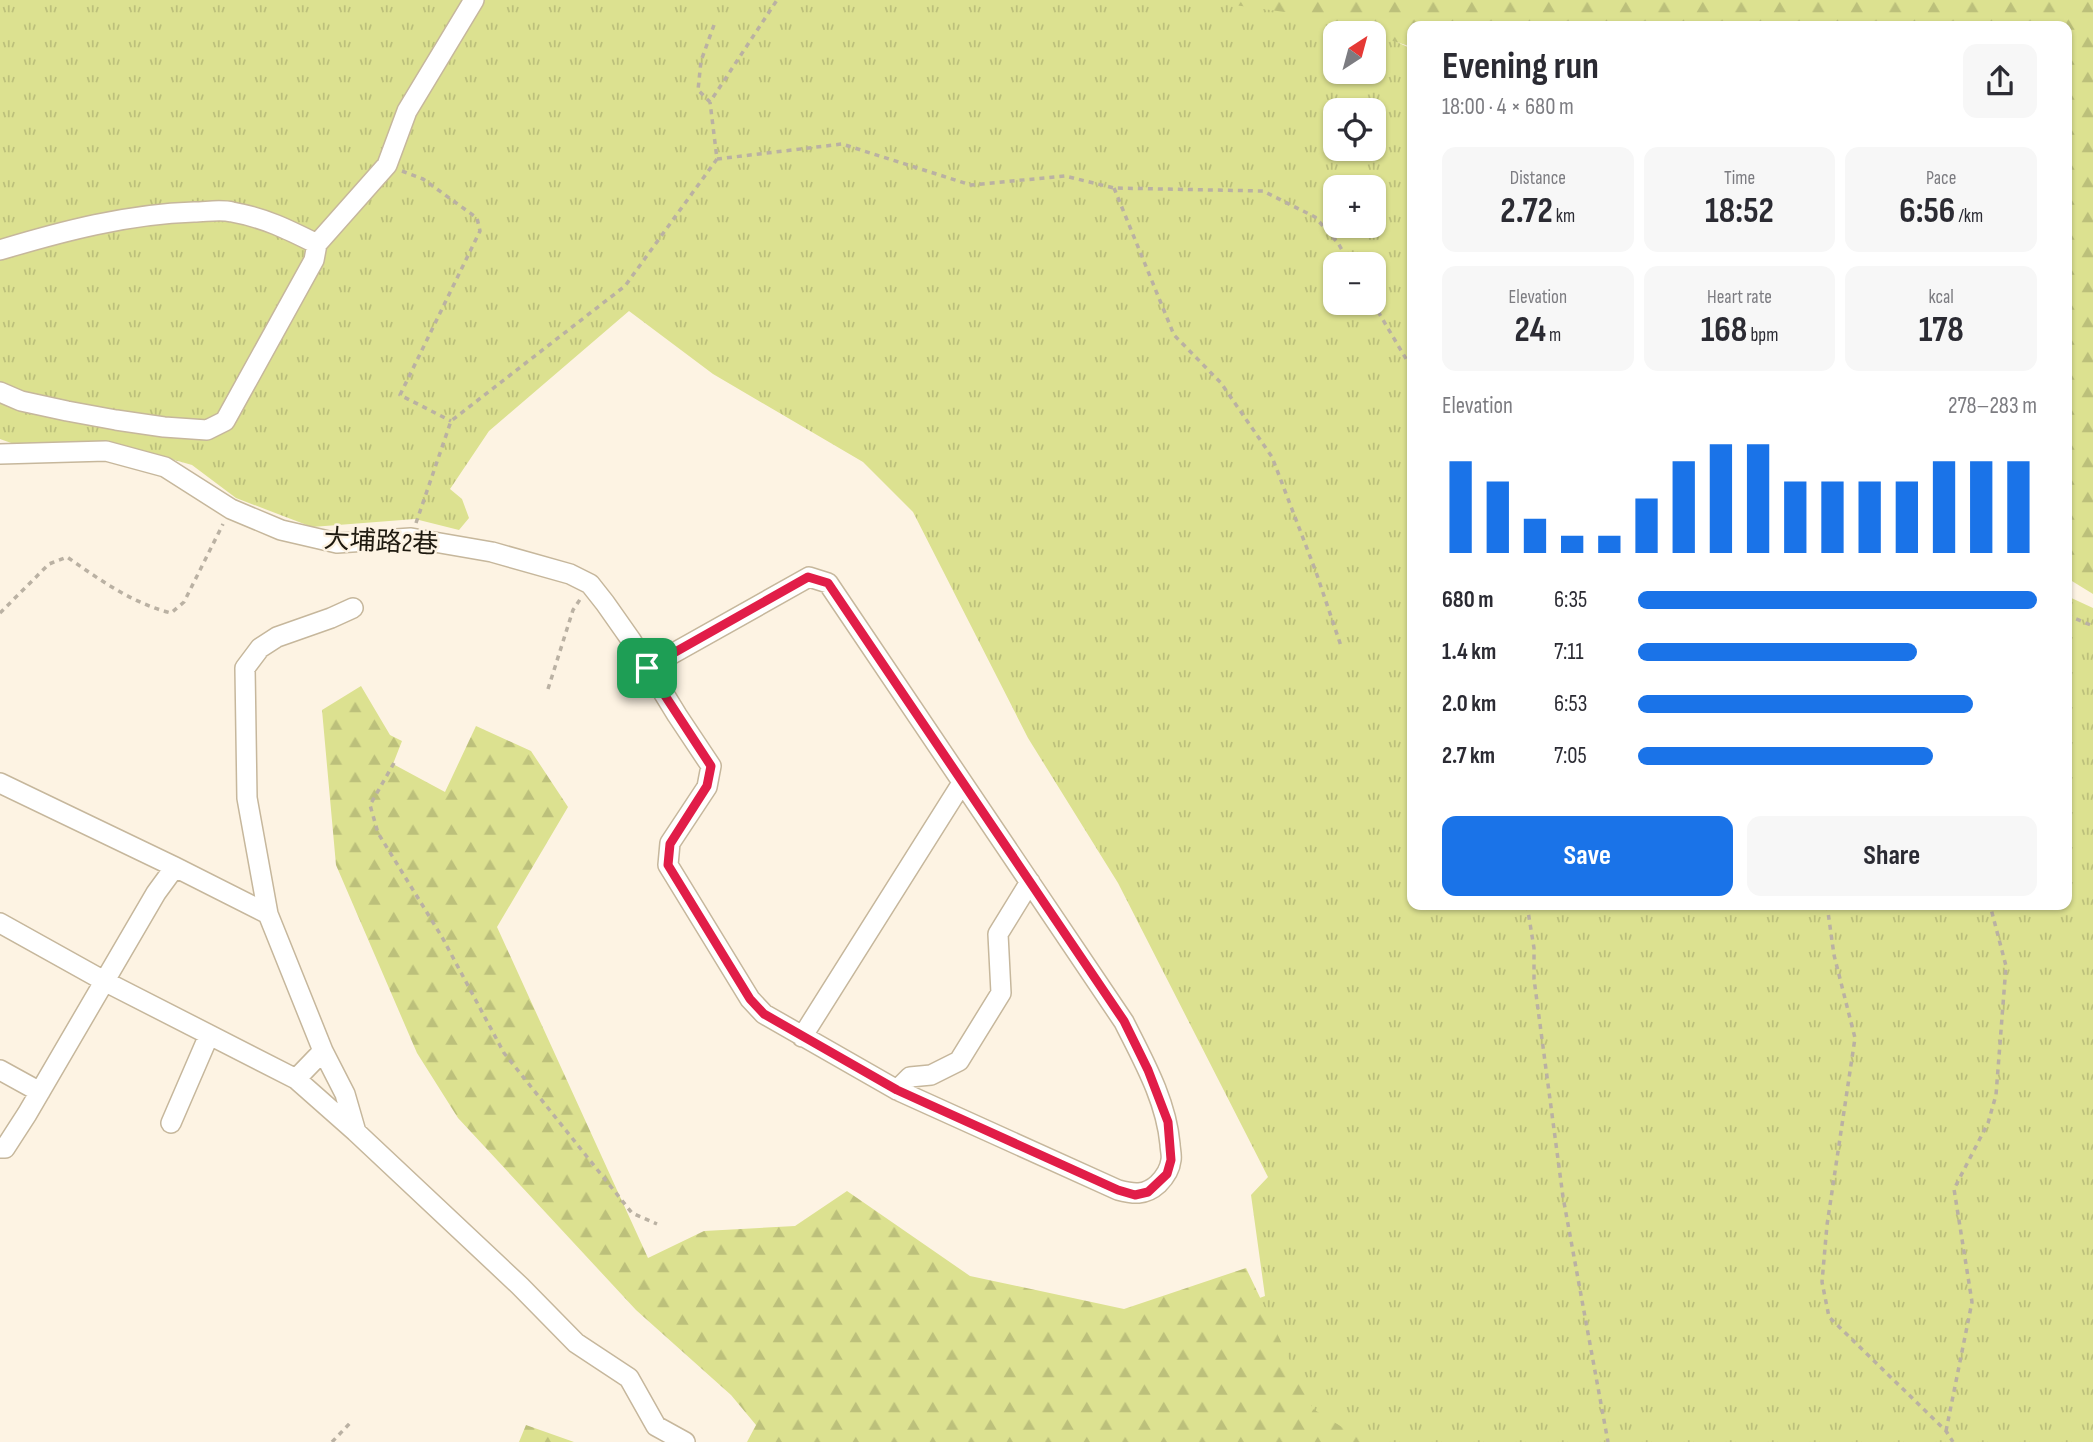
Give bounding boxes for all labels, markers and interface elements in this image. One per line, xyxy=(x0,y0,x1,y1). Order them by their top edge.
north arrow xyxy=(1323,21,1386,84)
map controls xyxy=(1323,21,1386,315)
text: Evening run xyxy=(1442,44,1599,89)
button: share xyxy=(1963,44,2037,118)
text: 18:00 · 4 × 680 m xyxy=(1442,93,1574,121)
button: locate xyxy=(1323,98,1386,161)
text: Distance xyxy=(1510,167,1566,190)
text: Time xyxy=(1724,167,1755,190)
text: Pace xyxy=(1926,167,1956,190)
button: + xyxy=(1323,175,1386,238)
text: 2.72 xyxy=(1500,190,1553,233)
text: 18:52 xyxy=(1705,190,1774,233)
text: 6:56 xyxy=(1899,190,1955,233)
text: km xyxy=(1553,205,1575,228)
text: /km xyxy=(1955,205,1983,228)
button: − xyxy=(1323,252,1386,315)
text: Elevation xyxy=(1509,286,1567,309)
text: Heart rate xyxy=(1707,286,1772,309)
text: kcal xyxy=(1929,286,1954,309)
text: 24 xyxy=(1514,309,1546,352)
text: 168 xyxy=(1701,309,1747,352)
text: 178 xyxy=(1919,309,1964,352)
text: m xyxy=(1546,324,1561,347)
text: bpm xyxy=(1747,324,1778,347)
text: Elevation xyxy=(1442,392,1513,420)
text: 278–283 m xyxy=(1948,392,2037,420)
street label: 大埔路2巷 xyxy=(323,524,439,561)
text: 680 m xyxy=(1442,586,1493,614)
text: 6:35 xyxy=(1554,586,1587,614)
pin xyxy=(617,638,677,698)
text: 1.4 km xyxy=(1442,638,1496,666)
text: 7:11 xyxy=(1554,638,1584,666)
icon: arrive xyxy=(628,649,666,687)
text: 2.0 km xyxy=(1442,690,1496,718)
text: 6:53 xyxy=(1554,690,1587,718)
text: 2.7 km xyxy=(1442,742,1495,770)
text: 7:05 xyxy=(1554,742,1587,770)
button: Save xyxy=(1442,816,1733,896)
button: Share xyxy=(1747,816,2037,896)

